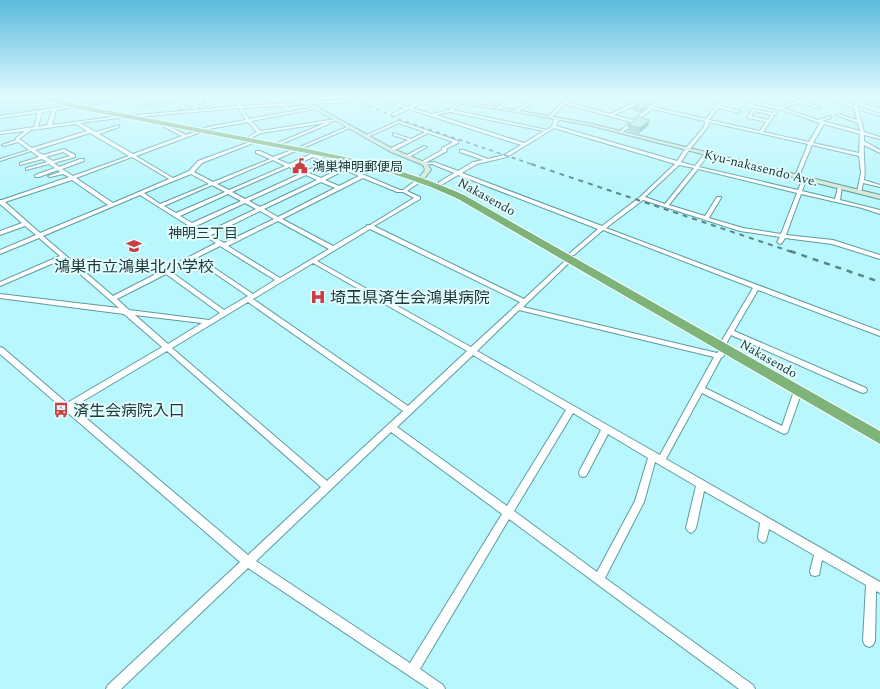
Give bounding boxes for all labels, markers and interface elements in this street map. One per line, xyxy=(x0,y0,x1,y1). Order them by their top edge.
street label: Kyu-nakasendo Ave. xyxy=(702,144,820,192)
public building icon: 鴻巣神明郵便局 xyxy=(291,157,309,175)
place label: 鴻巣神明郵便局 xyxy=(312,157,403,177)
street label: Nakasendo xyxy=(454,173,519,221)
district label: 神明三丁目 xyxy=(168,223,238,244)
school or university icon: 鴻巣市立鴻巣北小学校 xyxy=(125,237,143,255)
place label: 鴻巣市立鴻巣北小学校 xyxy=(54,255,214,279)
place label: 埼玉県済生会鴻巣病院 xyxy=(330,286,490,310)
hospital icon: 埼玉県済生会鴻巣病院 xyxy=(309,288,327,306)
street label: Nakasendo xyxy=(736,334,801,383)
place label: 済生会病院入口 xyxy=(73,399,185,423)
bus stop icon: 済生会病院入口 xyxy=(52,401,70,419)

